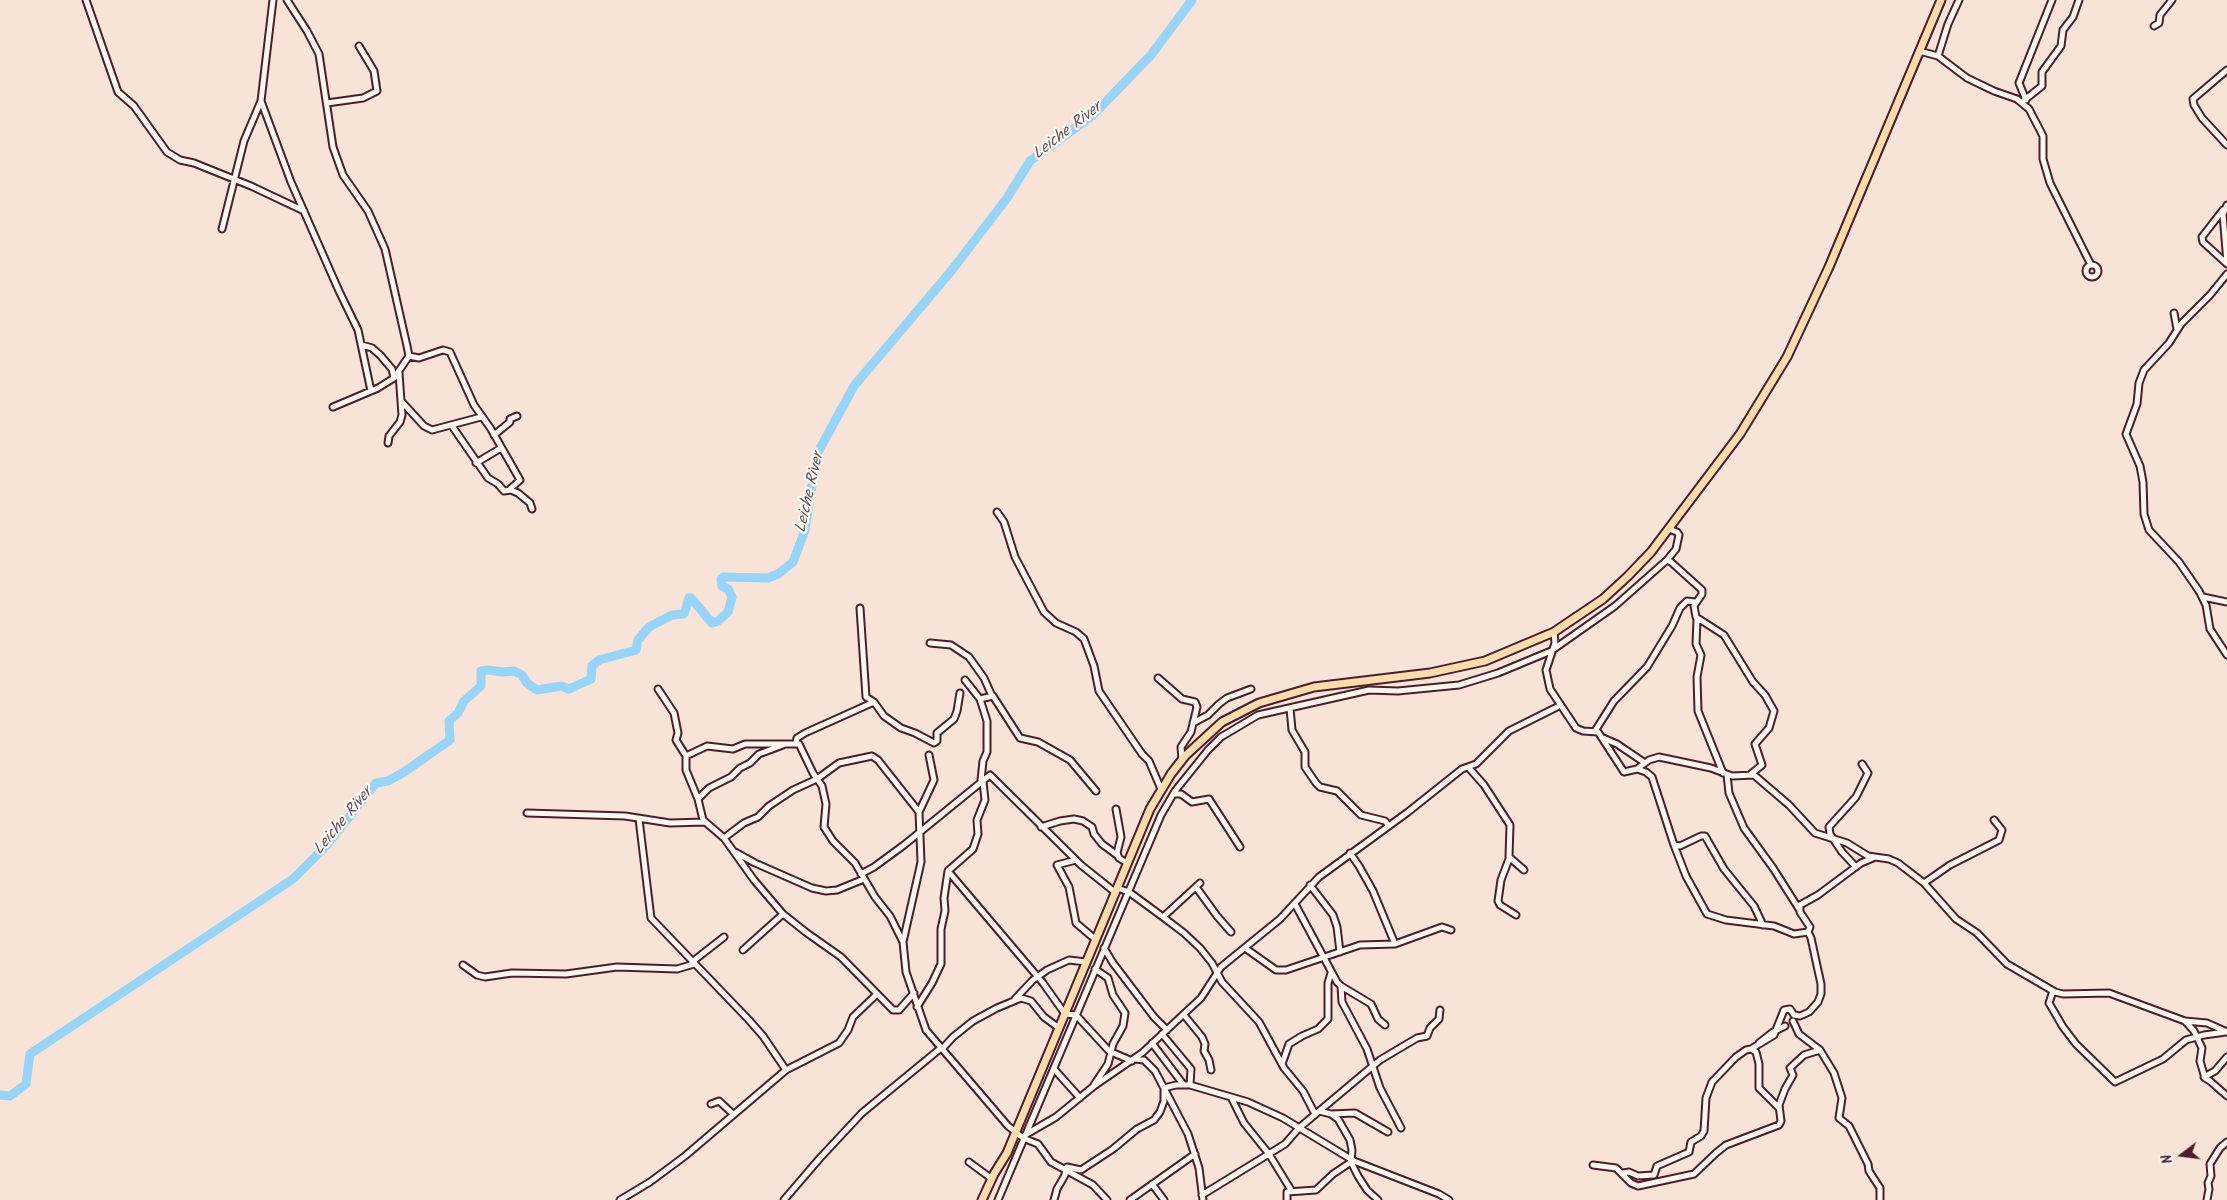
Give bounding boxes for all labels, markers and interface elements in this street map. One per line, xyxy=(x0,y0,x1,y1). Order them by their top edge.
water label: Leiche River xyxy=(1030,99,1106,165)
water label: Leiche River xyxy=(792,451,830,535)
water label: Leiche River xyxy=(310,785,378,859)
north arrow xyxy=(2157,1130,2207,1180)
text: N xyxy=(2156,1152,2179,1166)

